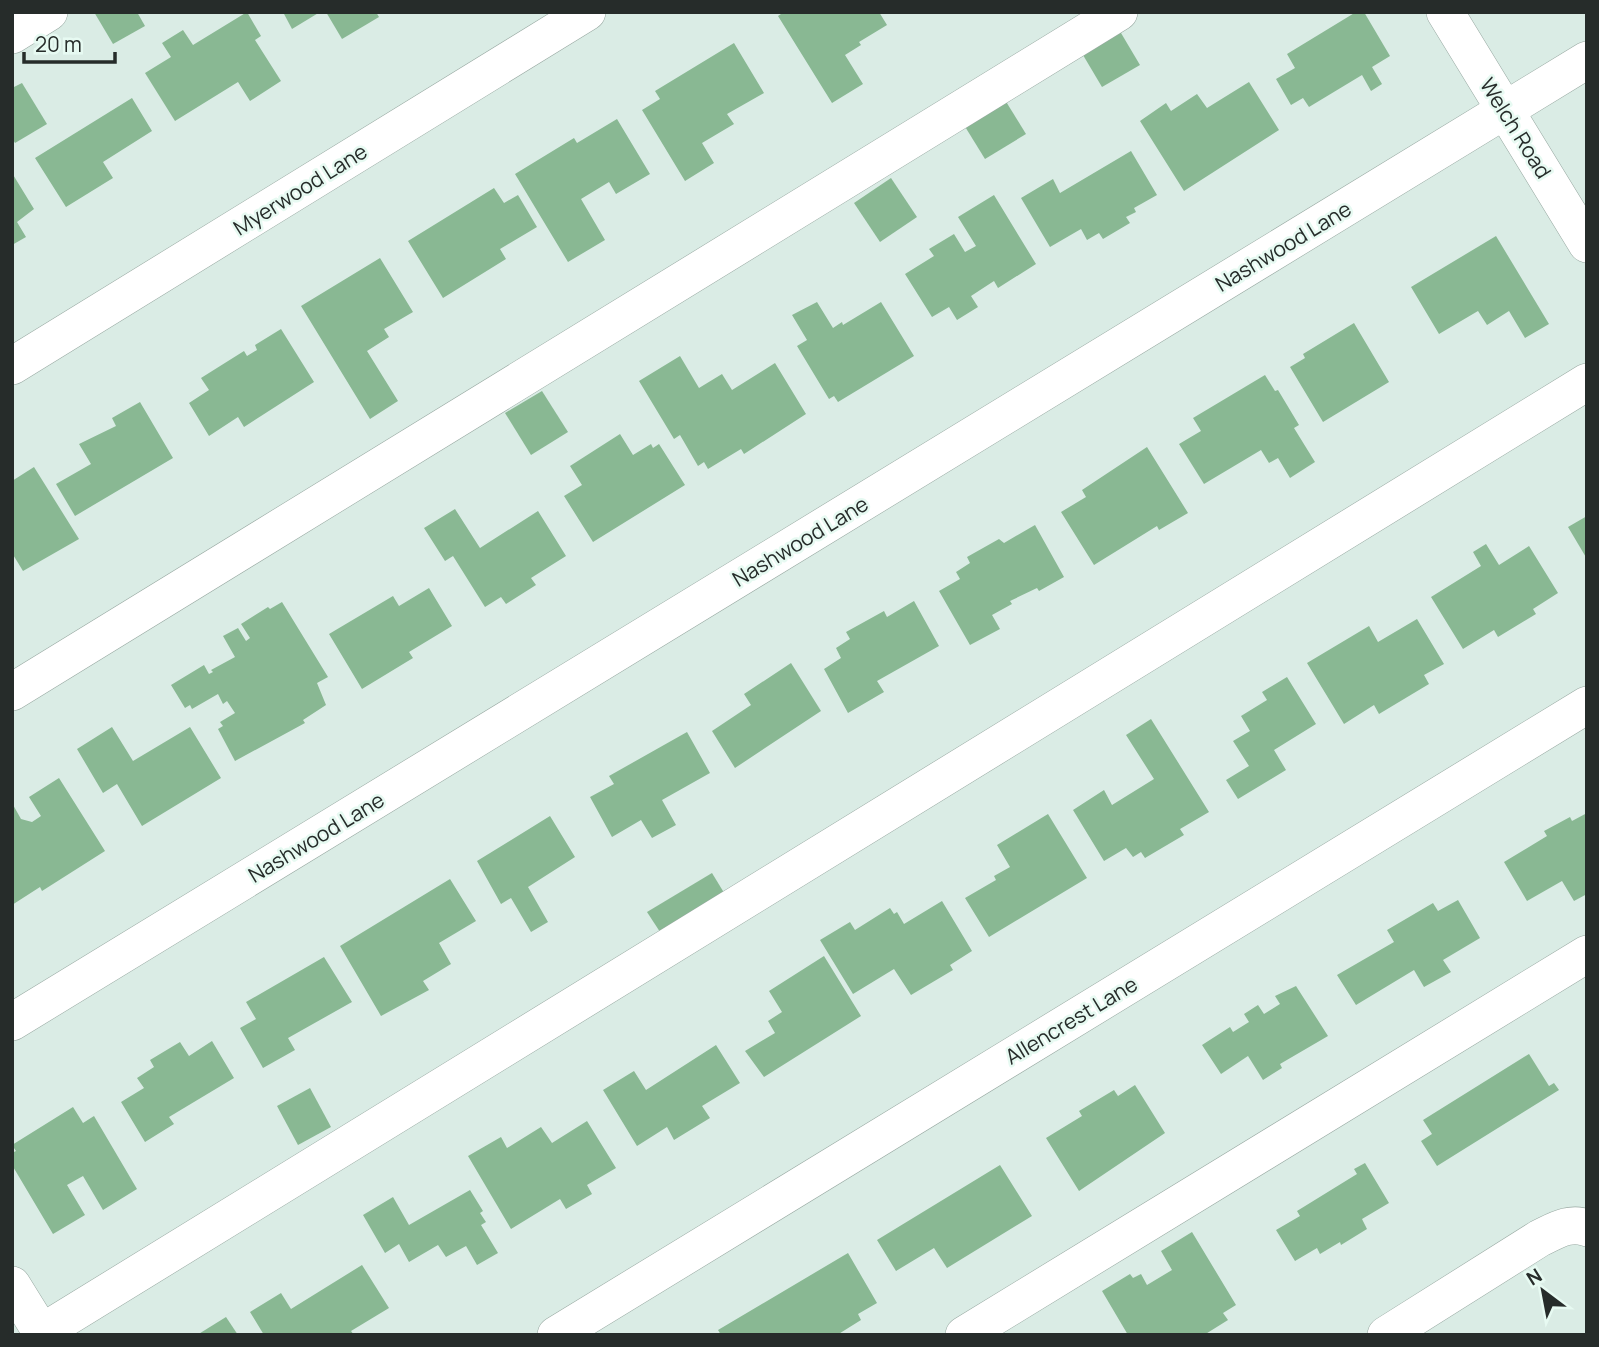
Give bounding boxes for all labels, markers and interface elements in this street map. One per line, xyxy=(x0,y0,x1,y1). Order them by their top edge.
scale bar xyxy=(24,21,116,65)
text: 20 m xyxy=(35,30,82,58)
street label: Welch Road xyxy=(1474,72,1558,184)
street label: Myerwood Lane xyxy=(228,137,372,241)
street label: Nashwood Lane xyxy=(1210,194,1356,298)
street label: Nashwood Lane xyxy=(727,489,873,593)
street label: Nashwood Lane xyxy=(243,785,389,889)
street label: Allencrest Lane xyxy=(1000,970,1142,1070)
north arrow xyxy=(1508,1256,1578,1326)
text: N xyxy=(1521,1262,1547,1291)

